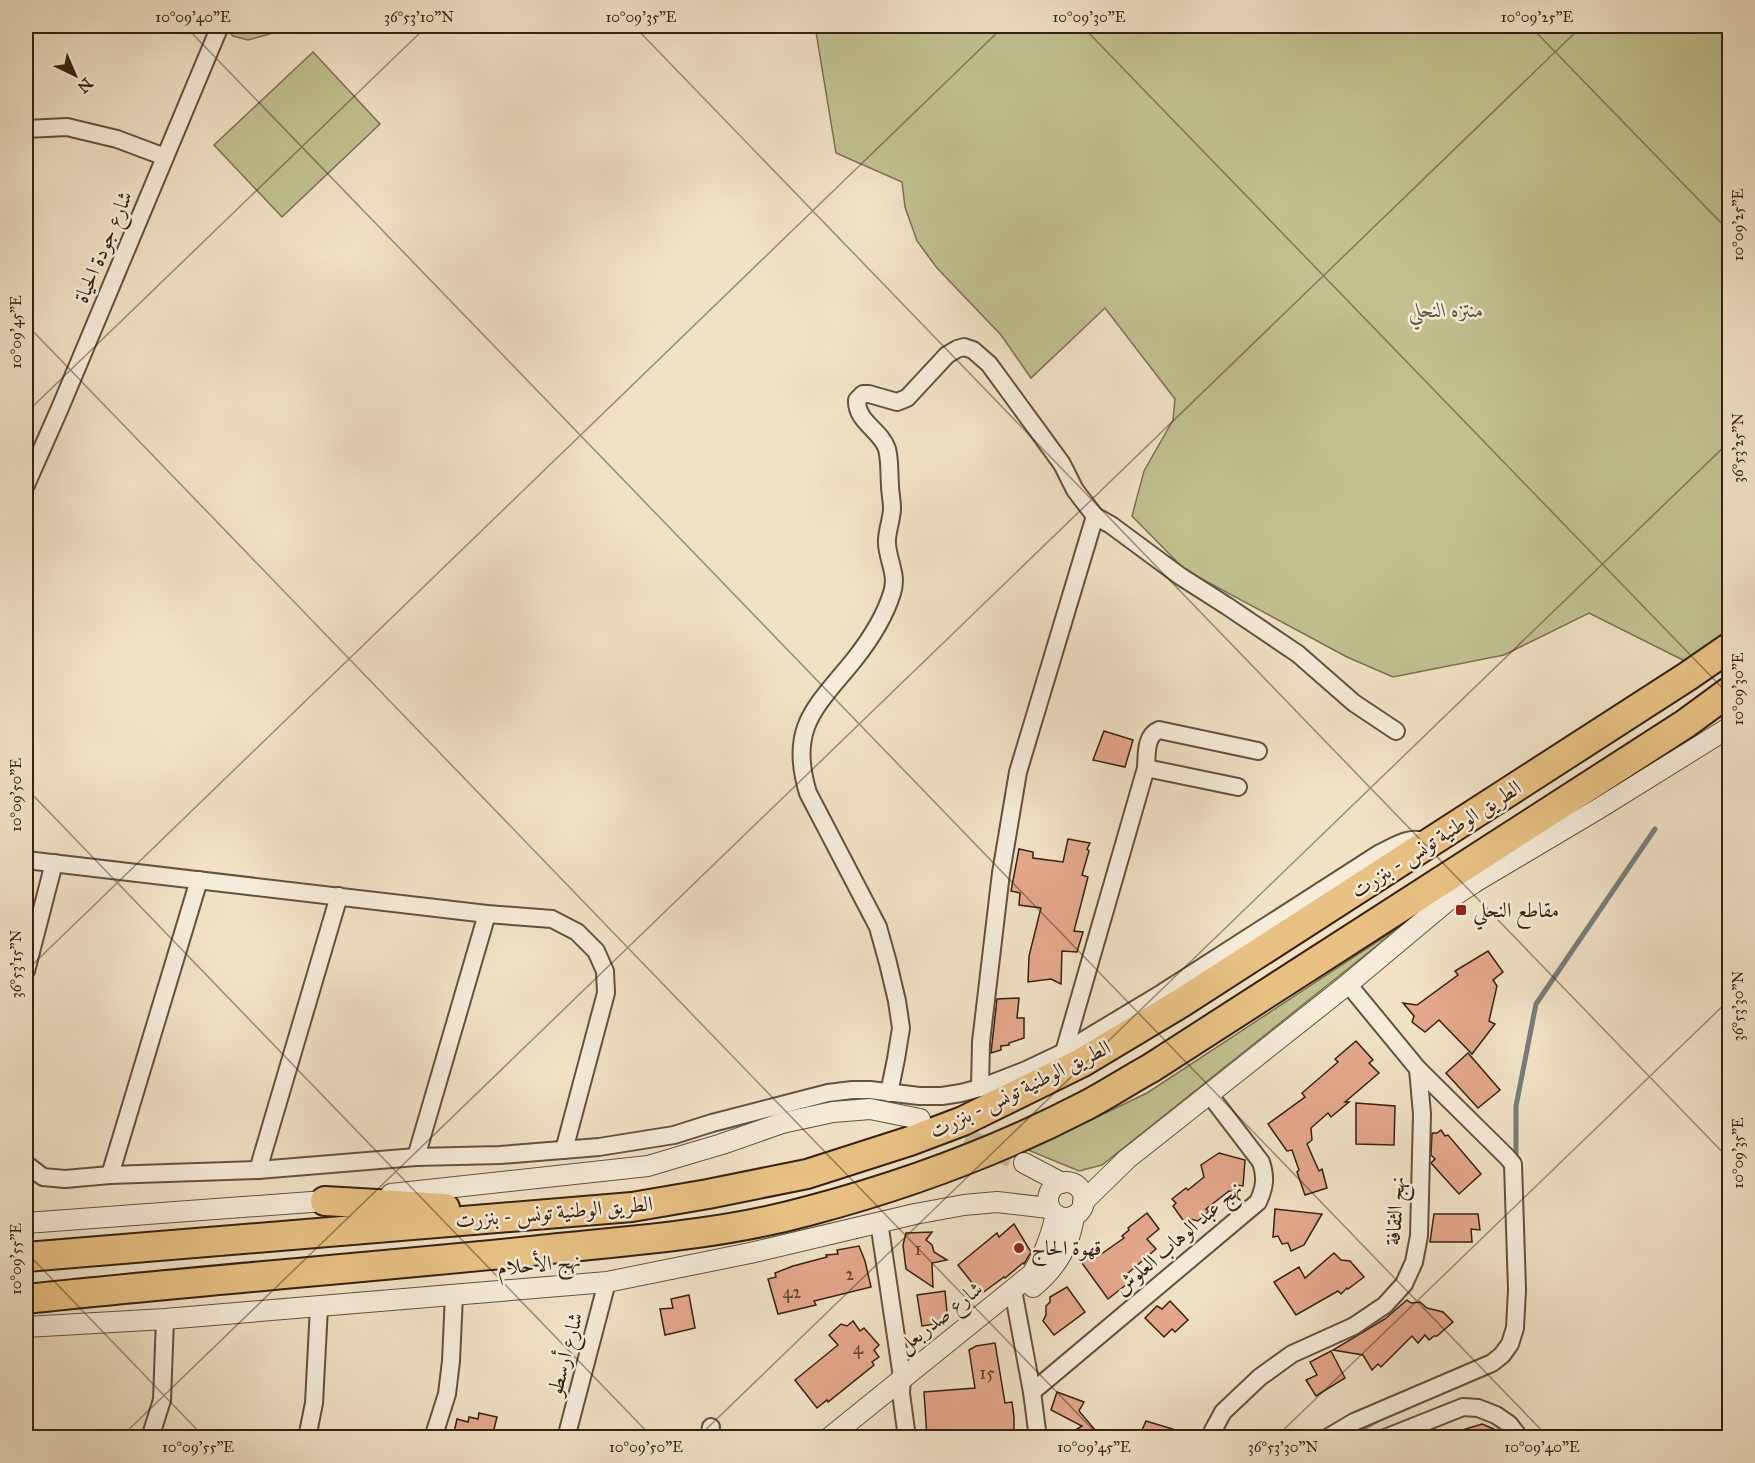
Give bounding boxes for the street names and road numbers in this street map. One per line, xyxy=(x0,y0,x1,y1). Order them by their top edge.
street label: شارع جودة الحياة xyxy=(68,187,143,309)
street label: الطريق الوطنية تونس - بنزرت xyxy=(1346,774,1527,905)
street label: الطريق الوطنية تونس - بنزرت xyxy=(925,1034,1115,1145)
street label: نهج عبد الوهاب العلوش xyxy=(1109,1175,1251,1305)
street label: نهج الثقافة xyxy=(1380,1175,1416,1247)
street label: الطريق الوطنية تونس - بنزرت xyxy=(454,1190,654,1235)
street label: نهج الأحلام xyxy=(496,1245,582,1287)
street label: شارع صدربعل xyxy=(892,1276,991,1362)
street label: شارع أرسطو xyxy=(539,1309,593,1402)

